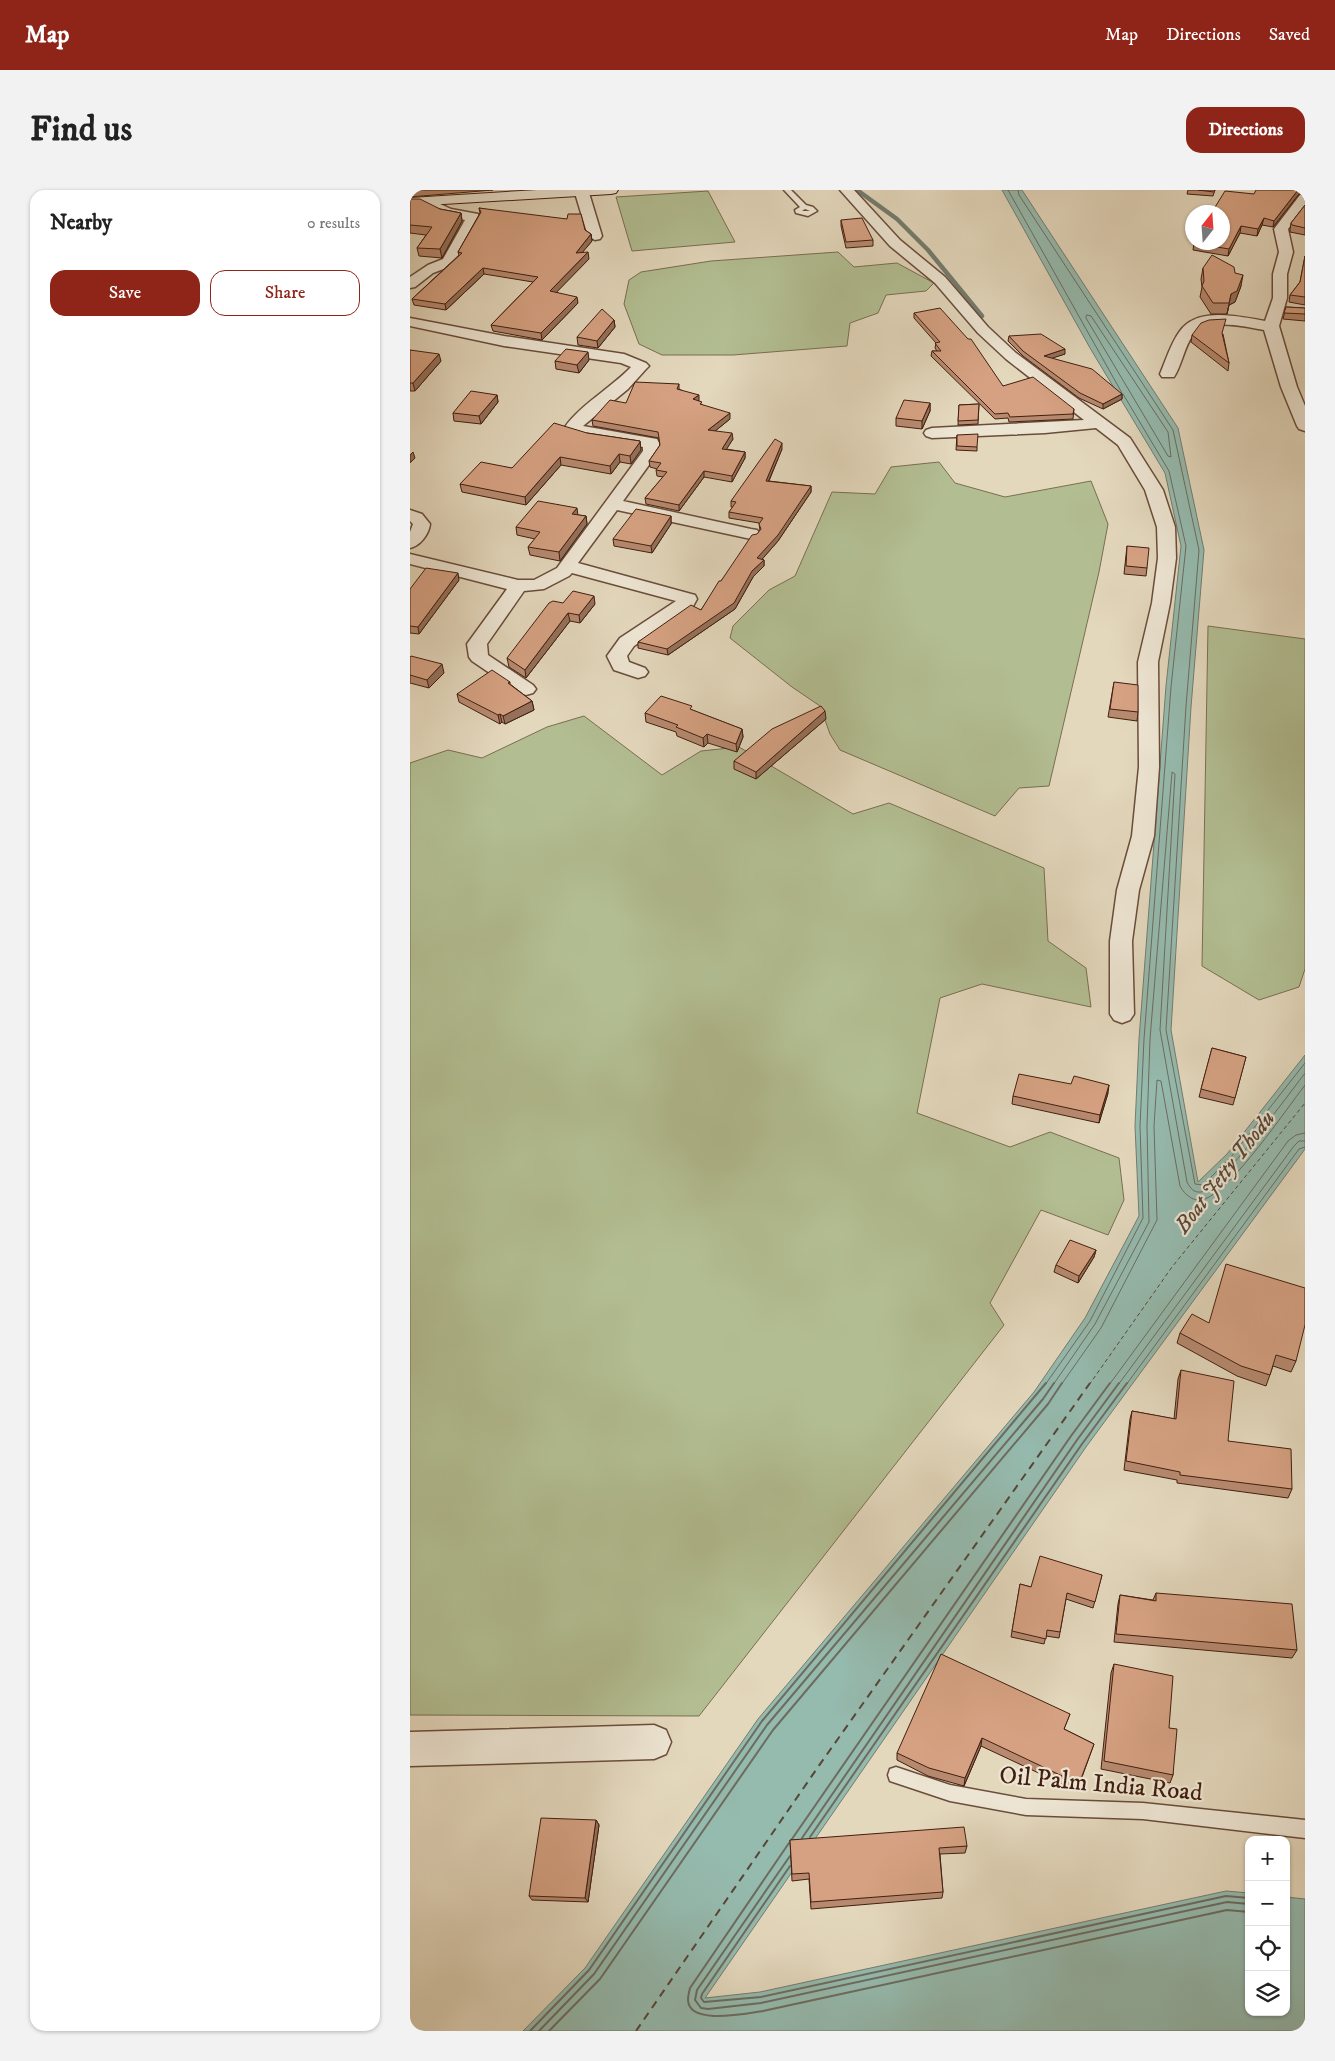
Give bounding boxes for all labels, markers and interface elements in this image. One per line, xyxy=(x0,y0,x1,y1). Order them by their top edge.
text: Map xyxy=(25,20,69,50)
text: Map xyxy=(1105,24,1138,46)
text: Directions xyxy=(1166,24,1241,46)
text: Saved xyxy=(1269,24,1310,46)
button: Directions xyxy=(1186,107,1305,153)
text: Find us xyxy=(30,108,132,152)
north arrow xyxy=(1185,205,1230,250)
text: Nearby xyxy=(50,210,112,236)
text: 0 results xyxy=(307,213,360,233)
button: Save xyxy=(50,270,200,316)
button: Share xyxy=(210,270,360,316)
water label: Boat Jetty Thodu xyxy=(1168,1106,1281,1239)
street label: Oil Palm India Road xyxy=(998,1760,1204,1808)
map controls xyxy=(1245,1836,1290,2016)
button: + xyxy=(1245,1836,1290,1881)
button: − xyxy=(1245,1881,1290,1926)
button: locate xyxy=(1245,1926,1290,1971)
button: layers xyxy=(1245,1971,1290,2016)

